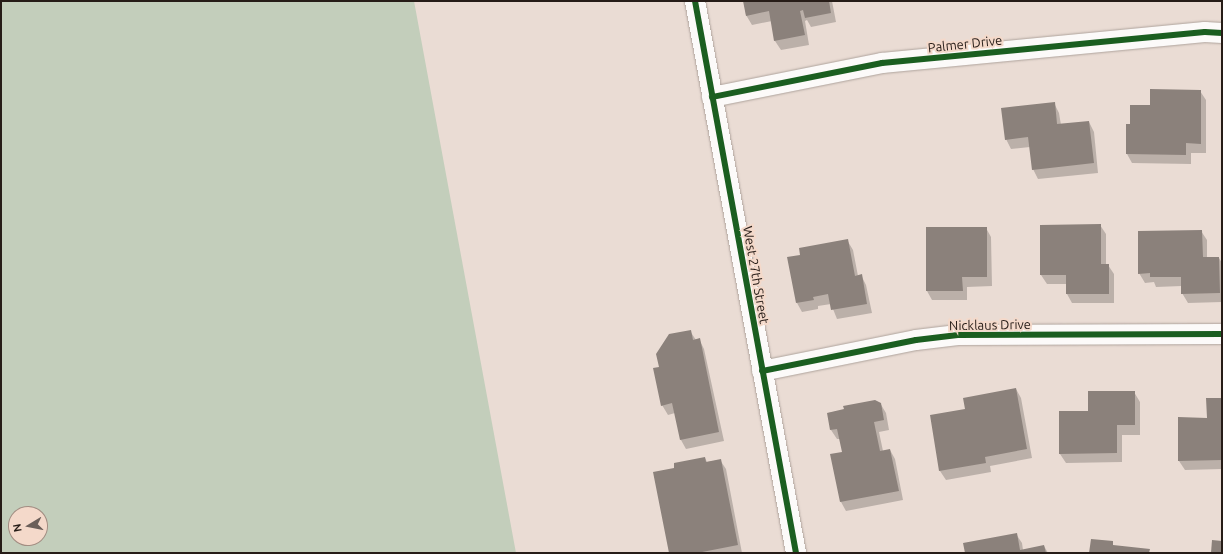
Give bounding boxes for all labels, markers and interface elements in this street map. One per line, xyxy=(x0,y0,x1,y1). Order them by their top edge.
street label: Palmer Drive xyxy=(927,32,1003,56)
street label: West 27th Street xyxy=(740,225,772,325)
street label: Nicklaus Drive xyxy=(949,316,1031,334)
north arrow xyxy=(8,506,48,546)
text: N xyxy=(11,523,24,533)

